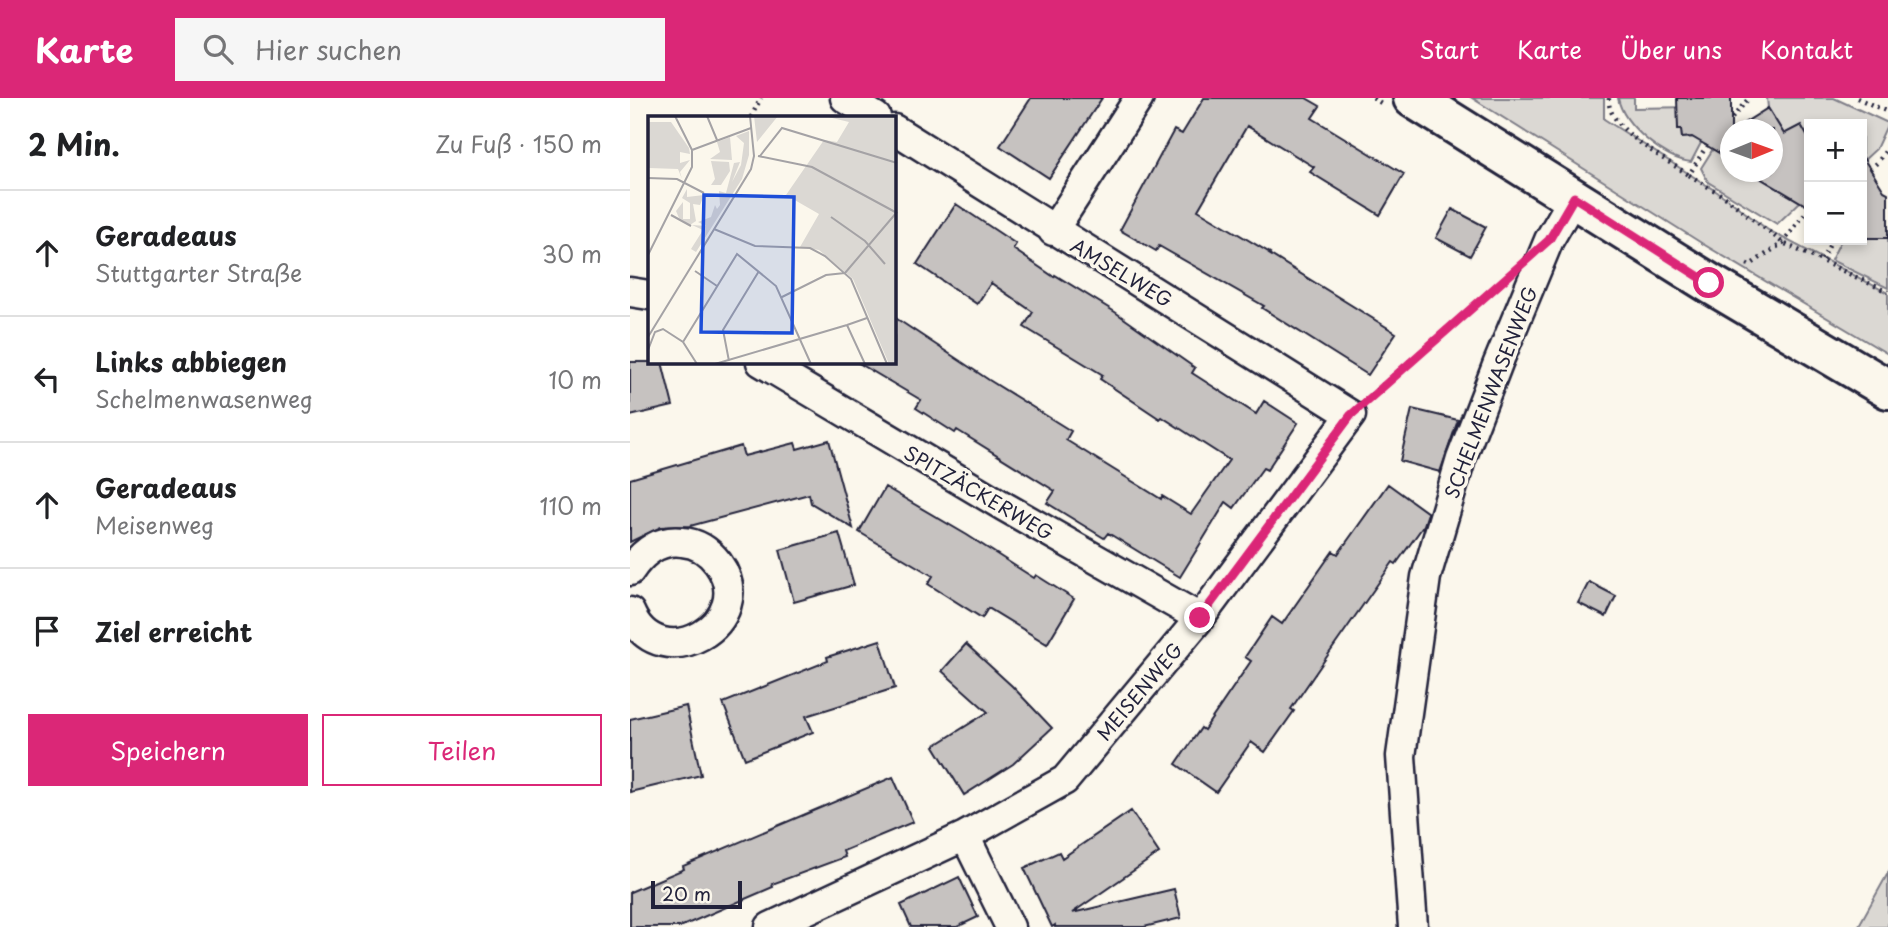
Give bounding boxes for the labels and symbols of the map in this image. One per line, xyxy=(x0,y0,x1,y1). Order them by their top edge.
inset map xyxy=(648,116,896,364)
north arrow xyxy=(1720,119,1783,182)
street label: AMSELWEG xyxy=(1066,231,1178,313)
route start xyxy=(1693,267,1724,298)
street label: SCHELMENWASENWEG xyxy=(1437,282,1543,502)
street label: SPITZÄCKERWEG xyxy=(899,438,1059,546)
route end xyxy=(1184,602,1215,633)
street label: MEISENWEG xyxy=(1090,636,1188,746)
scale bar xyxy=(651,878,742,910)

